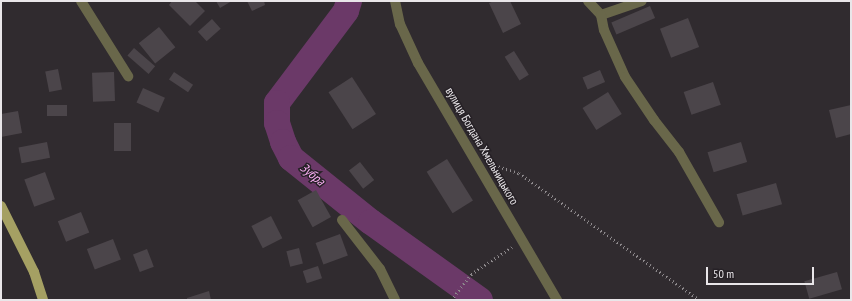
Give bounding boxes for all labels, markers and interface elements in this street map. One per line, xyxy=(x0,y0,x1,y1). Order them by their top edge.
street label: вулиця Богдана Хмельницького xyxy=(442,85,522,207)
water label: Зубра xyxy=(297,160,327,190)
scale bar xyxy=(708,259,816,285)
text: 50 m xyxy=(713,266,734,281)

